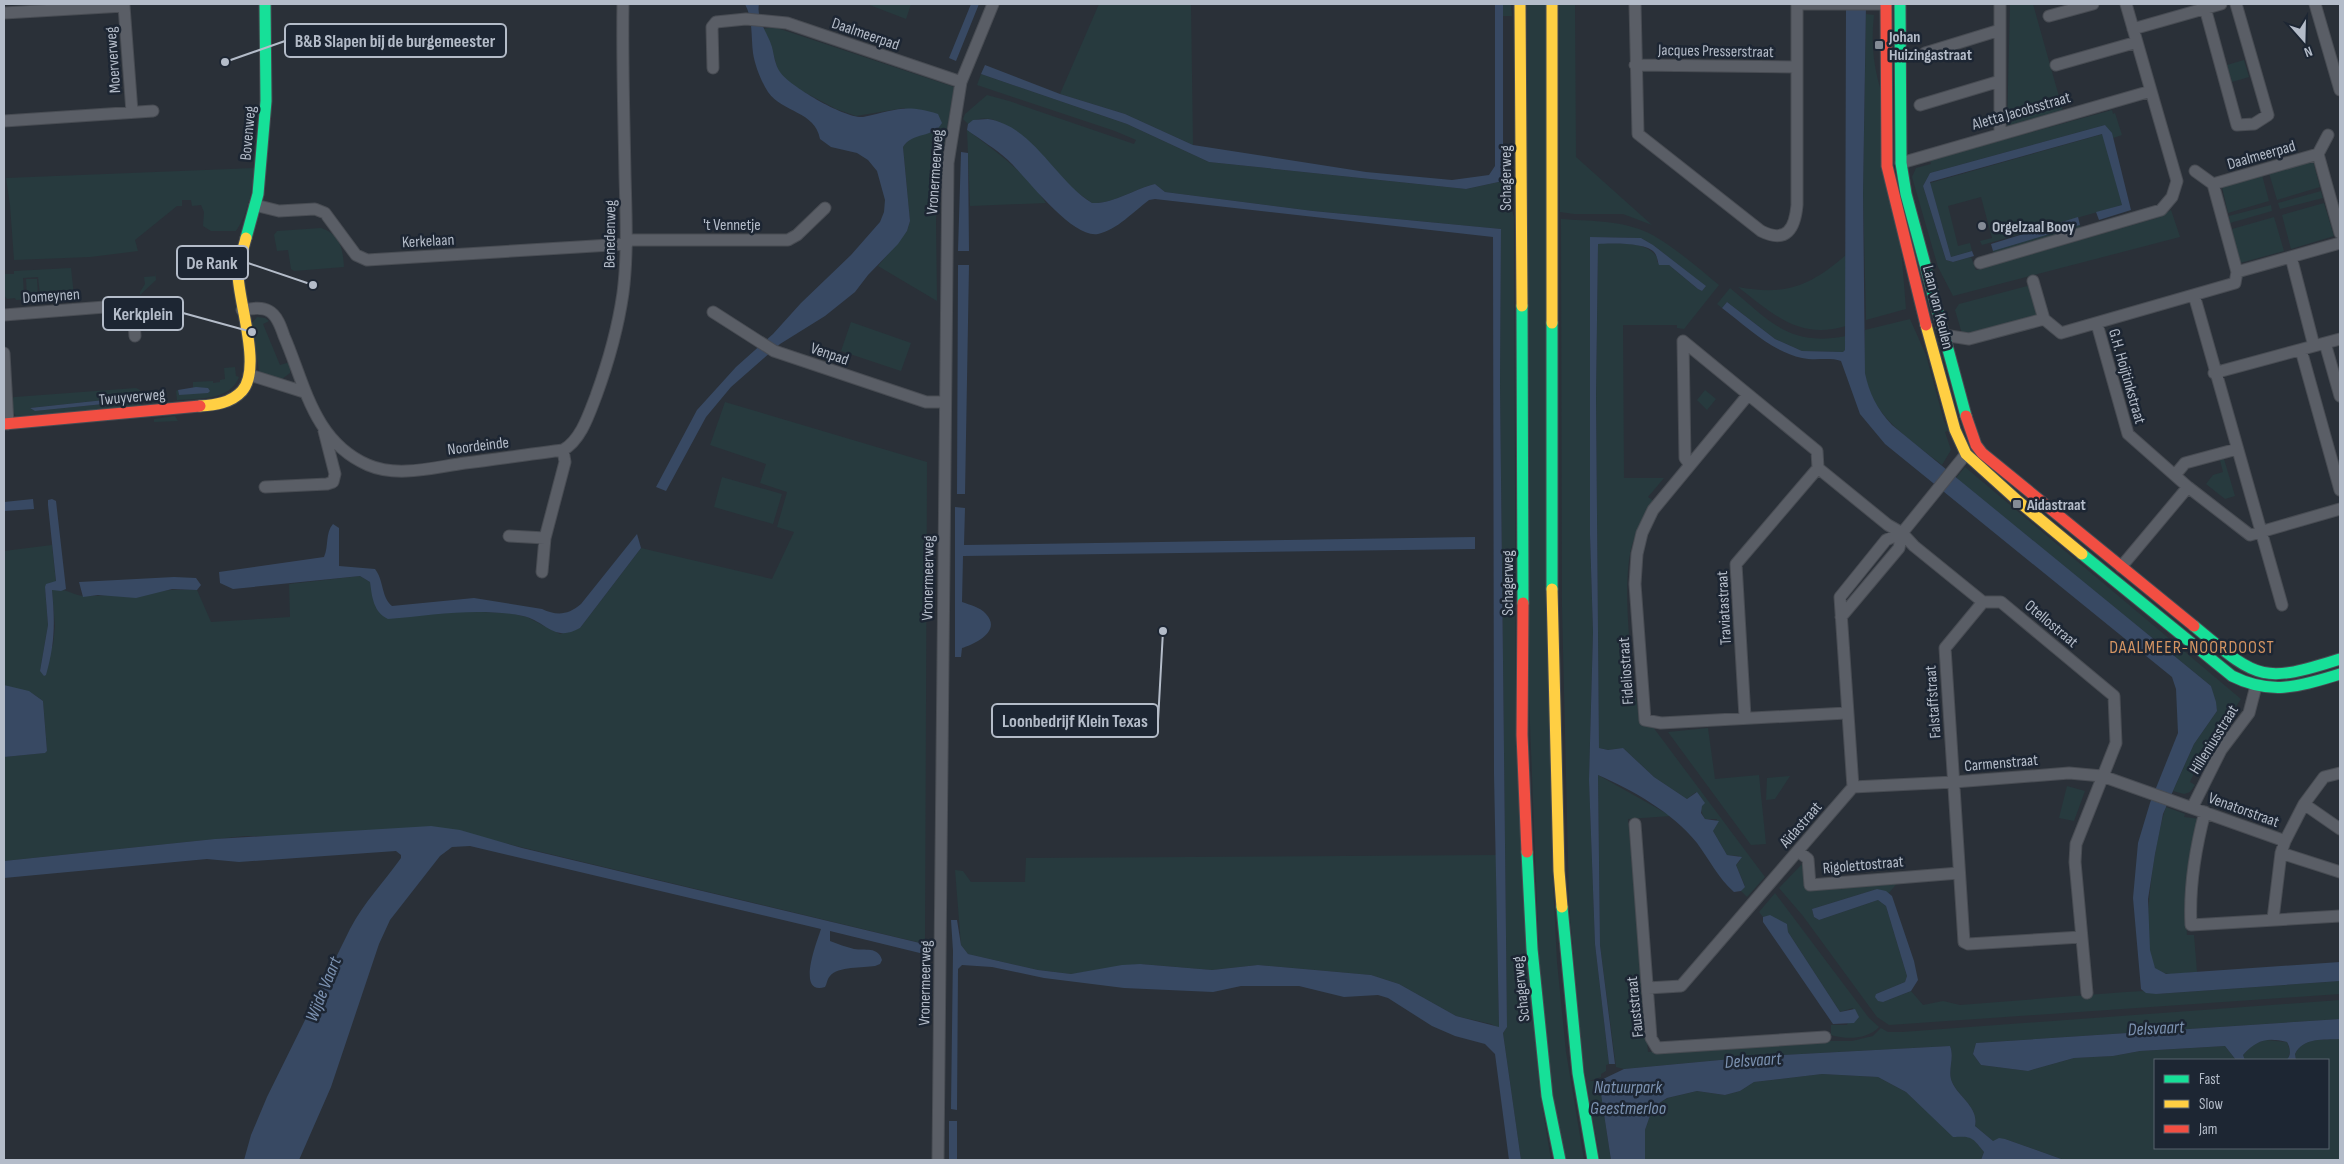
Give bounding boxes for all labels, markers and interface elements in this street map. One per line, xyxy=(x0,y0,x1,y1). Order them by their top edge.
street label: Daalmeerpad xyxy=(829,14,902,55)
north arrow xyxy=(2279,15,2329,65)
callout: B&B Slapen bij de burgemeester xyxy=(285,24,506,57)
street label: Moerverweg xyxy=(102,26,125,94)
place label: Johan Huizingastraat xyxy=(1888,28,1972,65)
text: B&B Slapen bij de burgemeester xyxy=(295,31,496,52)
marker: Johan Huizingastraat xyxy=(1873,39,1885,51)
street label: Jacques Presserstraat xyxy=(1657,41,1774,62)
text: N xyxy=(2302,42,2315,61)
street label: Aletta Jacobsstraat xyxy=(1969,88,2073,135)
street label: Bovenweg xyxy=(237,105,260,161)
street label: Vronermeerweg xyxy=(923,129,948,215)
street label: Daalmeerpad xyxy=(2225,137,2298,174)
street label: Schagerweg xyxy=(1497,145,1516,211)
street label: Benedenweg xyxy=(600,200,621,268)
street label: 't Vennetje xyxy=(703,216,761,235)
place label: Orgelzaal Booy xyxy=(1992,218,2075,237)
marker: Orgelzaal Booy xyxy=(1976,220,1988,232)
street label: Kerkelaan xyxy=(401,231,455,252)
callout: De Rank xyxy=(177,246,248,279)
text: De Rank xyxy=(186,253,238,274)
street label: Laan van Keulen xyxy=(1918,264,1957,351)
street label: Domeynen xyxy=(22,285,80,308)
callout: Kerkplein xyxy=(103,297,183,330)
text: Kerkplein xyxy=(113,304,173,325)
street label: G.H. Hoijtinkstraat xyxy=(2104,327,2149,426)
street label: Venpad xyxy=(808,339,851,370)
street label: Twuyverweg xyxy=(98,385,166,410)
street label: Noordeinde xyxy=(446,433,510,460)
place label: Aidastraat xyxy=(2026,496,2086,515)
marker: Aidastraat xyxy=(2011,498,2023,510)
street label: Vronermeerweg xyxy=(918,535,939,621)
street label: Schagerweg xyxy=(1499,550,1518,616)
street label: Traviatastraat xyxy=(1713,570,1736,645)
street label: Otellostraat xyxy=(2020,596,2082,652)
street label: Fideliostraat xyxy=(1615,636,1638,705)
district label: DAALMEER-NOORDOOST xyxy=(2109,637,2275,658)
street label: Falstaffstraat xyxy=(1921,665,1946,739)
street label: Hilleniusstraat xyxy=(2186,702,2243,778)
callout: Loonbedrijf Klein Texas xyxy=(992,704,1158,737)
text: Loonbedrijf Klein Texas xyxy=(1002,711,1148,732)
street label: Carmenstraat xyxy=(1963,751,2039,776)
street label: Venatorstraat xyxy=(2205,789,2282,832)
street label: Aïdastraat xyxy=(1775,798,1826,853)
street label: Rigolettostraat xyxy=(1822,852,1904,878)
street label: Vronermeerweg xyxy=(915,940,936,1026)
water label: Wijde Vaart xyxy=(301,953,346,1025)
street label: Schagerweg xyxy=(1509,955,1534,1022)
street label: Fauststraat xyxy=(1623,975,1648,1038)
water label: Delsvaart xyxy=(2127,1016,2186,1040)
water label: Delsvaart xyxy=(1724,1048,1783,1073)
legend xyxy=(2154,1059,2329,1149)
text: Fast xyxy=(2199,1070,2221,1089)
water label: Natuurpark Geestmerloo xyxy=(1590,1077,1667,1119)
text: Slow xyxy=(2199,1095,2223,1114)
text: Jam xyxy=(2198,1120,2217,1139)

